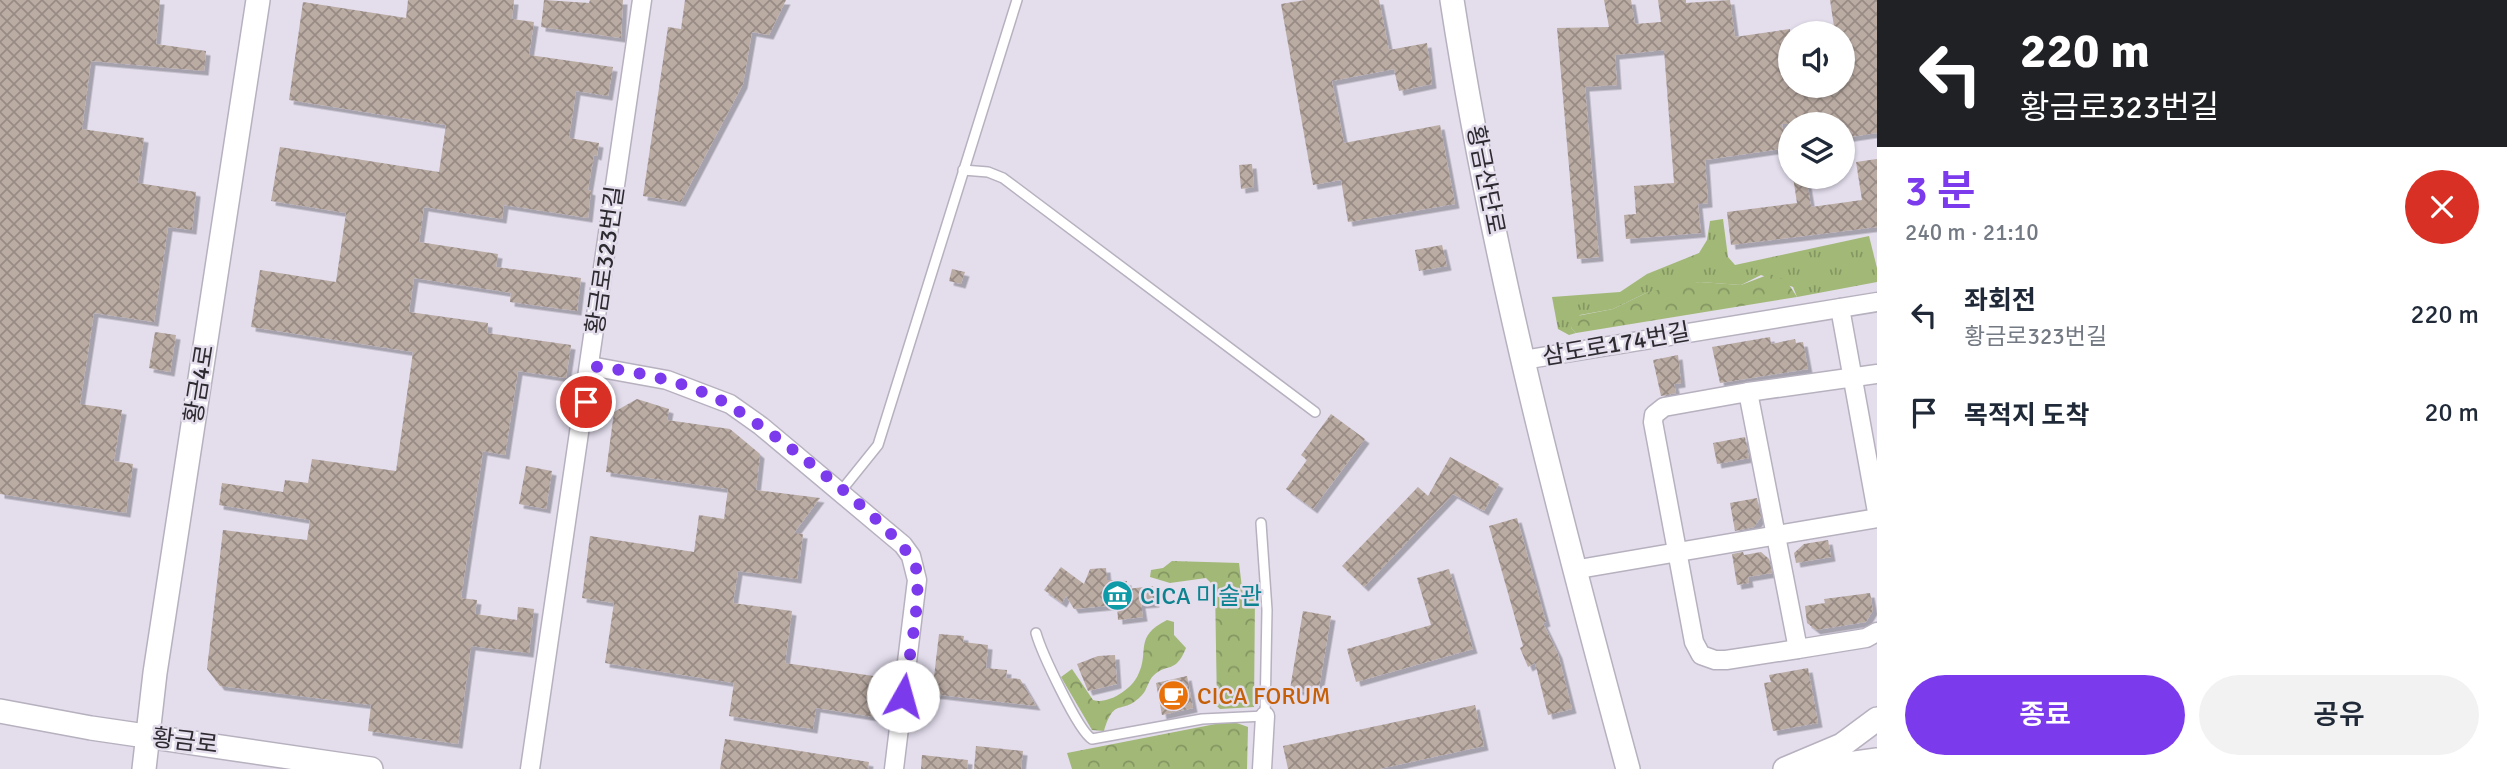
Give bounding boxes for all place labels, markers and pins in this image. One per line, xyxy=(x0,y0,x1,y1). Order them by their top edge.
pin xyxy=(556,372,616,432)
museum icon: CICA 미술관 xyxy=(1100,579,1134,613)
place label: CICA 미술관 xyxy=(1140,581,1262,611)
cafe icon: CICA FORUM xyxy=(1157,679,1191,713)
place label: CICA FORUM xyxy=(1197,681,1331,711)

